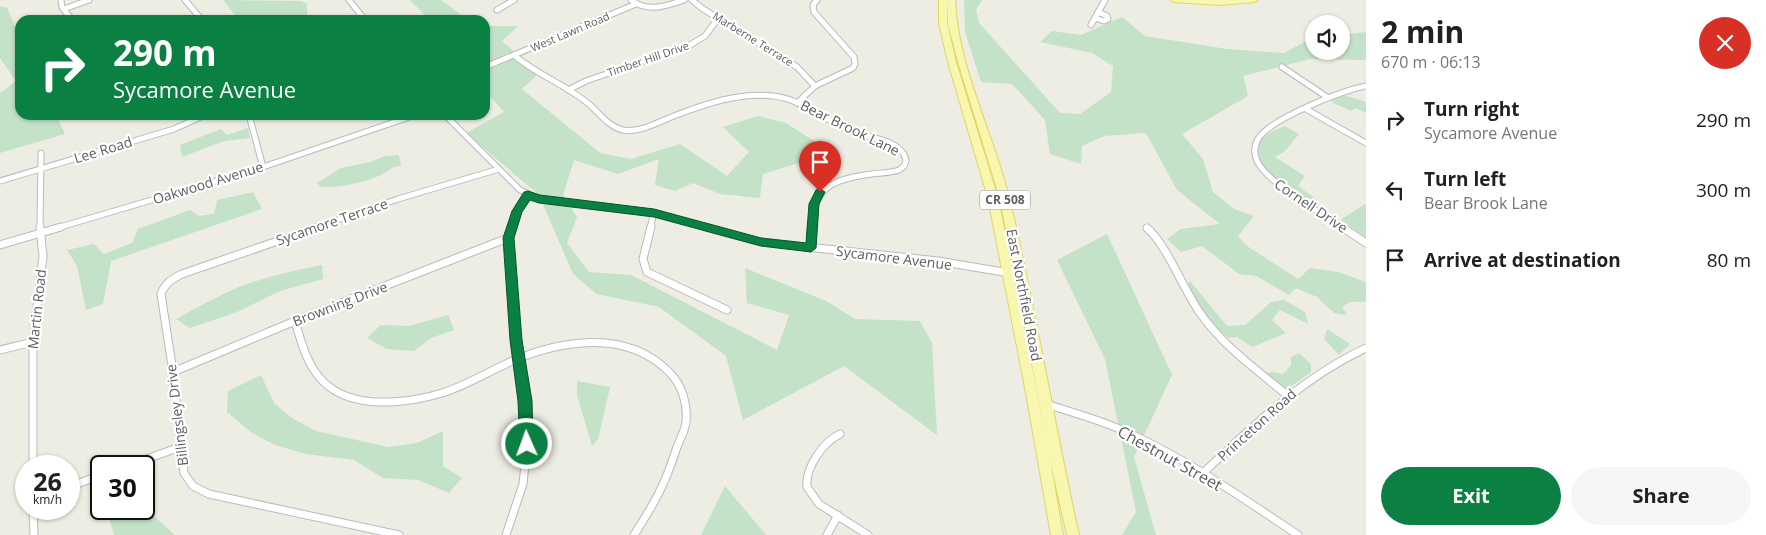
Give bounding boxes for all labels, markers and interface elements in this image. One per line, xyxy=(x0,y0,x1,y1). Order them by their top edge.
street label: West Lawn Road xyxy=(528,8,612,55)
street label: Marberne Terrace xyxy=(710,8,796,69)
text: 2 min xyxy=(1381,11,1464,52)
map controls xyxy=(1305,15,1350,60)
button: sound xyxy=(1305,15,1350,60)
button: close xyxy=(1699,17,1751,69)
text: 290 m xyxy=(113,29,217,76)
icon: right xyxy=(30,35,95,100)
street label: Timber Hill Drive xyxy=(605,38,691,80)
text: 670 m · 06:13 xyxy=(1381,51,1481,73)
text: Sycamore Avenue xyxy=(113,74,296,104)
street label: Bear Brook Lane xyxy=(797,95,903,160)
text: Turn right xyxy=(1424,96,1519,122)
icon: right xyxy=(1381,106,1409,134)
text: 290 m xyxy=(1696,107,1751,133)
text: Sycamore Avenue xyxy=(1424,122,1557,144)
street label: Lee Road xyxy=(71,132,134,167)
pin xyxy=(799,141,841,192)
icon: arrive xyxy=(806,148,834,176)
street label: Oakwood Avenue xyxy=(150,157,266,208)
text: Turn left xyxy=(1424,166,1506,192)
street label: Cornell Drive xyxy=(1271,174,1352,237)
icon: left xyxy=(1381,176,1409,204)
text: 300 m xyxy=(1696,177,1751,203)
road number: CR 508 xyxy=(980,190,1030,210)
text: Bear Brook Lane xyxy=(1424,192,1548,214)
street label: Sycamore Terrace xyxy=(273,193,390,250)
street label: East Northfield Road xyxy=(1002,227,1047,363)
street label: Sycamore Avenue xyxy=(835,241,953,274)
icon: arrive xyxy=(1381,246,1409,274)
text: Arrive at destination xyxy=(1424,247,1621,273)
text: 80 m xyxy=(1707,247,1751,273)
street label: Martin Road xyxy=(23,268,50,350)
street label: Browning Drive xyxy=(290,277,390,330)
street label: Billingsley Drive xyxy=(161,363,192,467)
street label: Princeton Road xyxy=(1213,384,1300,465)
position arrow xyxy=(500,417,552,469)
street label: Chestnut Street xyxy=(1114,420,1226,496)
speed limit sign: 30 xyxy=(90,455,155,520)
text: 26 xyxy=(33,464,62,498)
button: Exit xyxy=(1381,467,1561,525)
button: Share xyxy=(1571,467,1751,525)
text: km/h xyxy=(33,491,62,508)

